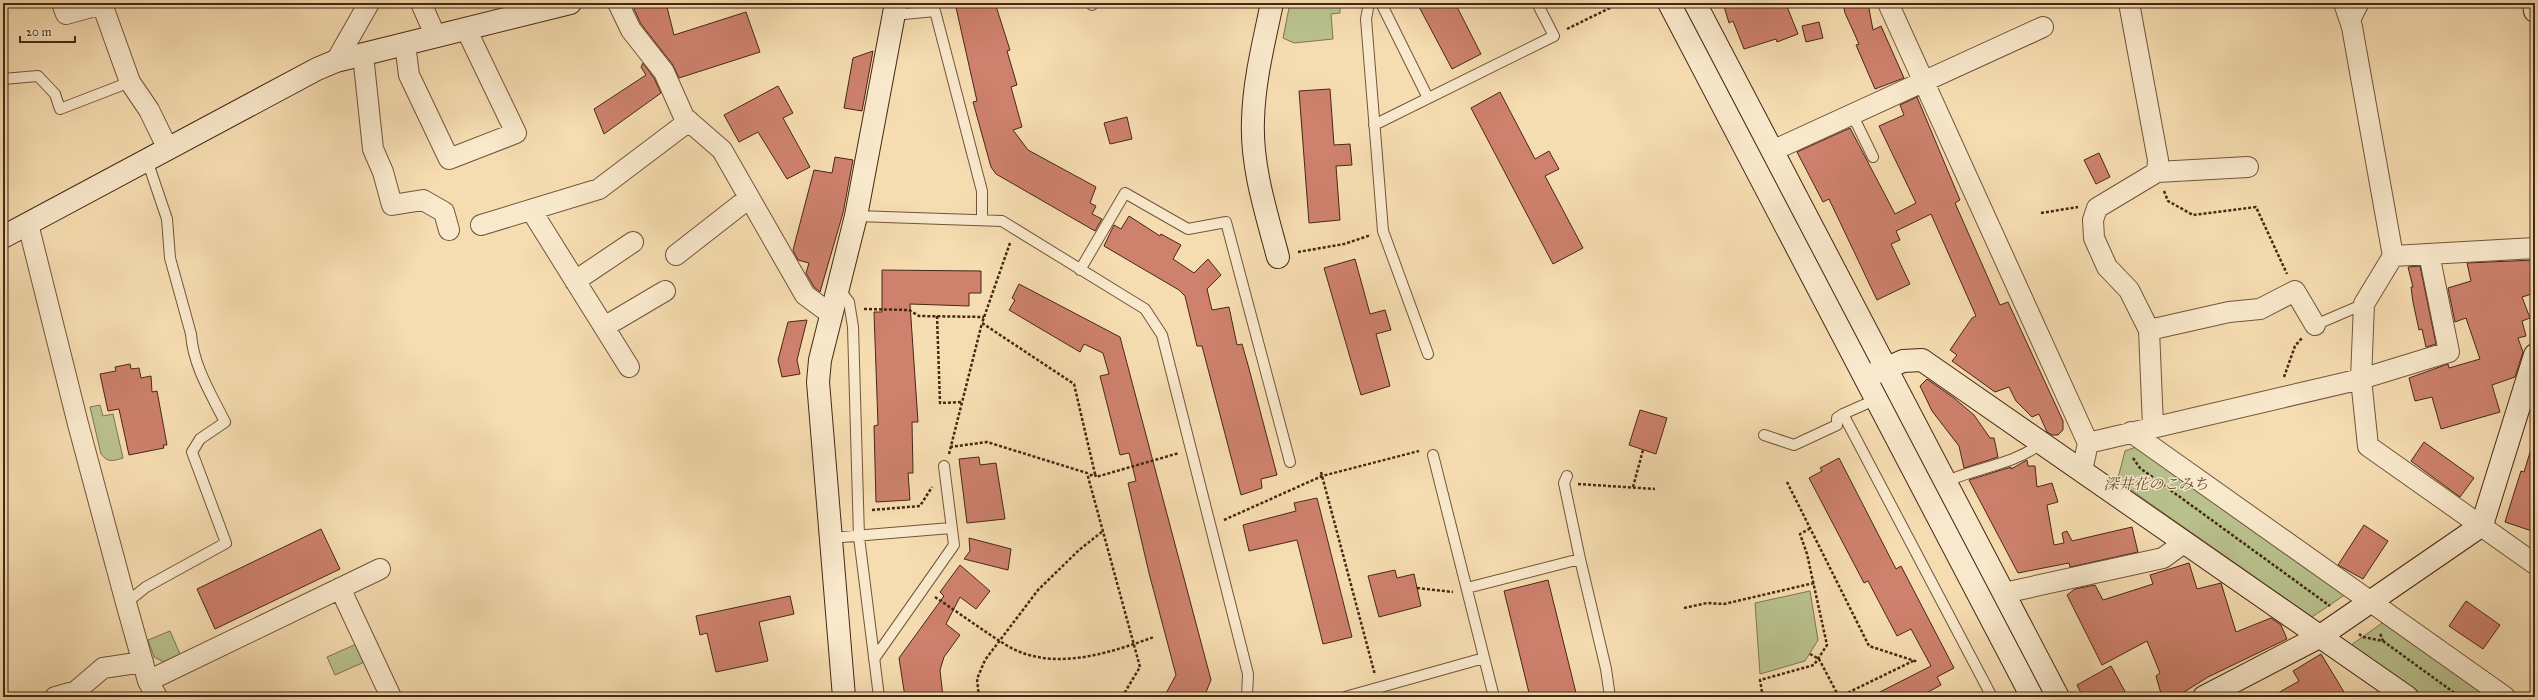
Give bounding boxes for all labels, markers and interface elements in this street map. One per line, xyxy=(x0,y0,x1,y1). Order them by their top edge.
scale bar xyxy=(20,18,75,44)
text: 20 m xyxy=(26,25,52,39)
park label: 深井花のこみち xyxy=(2103,475,2209,493)

